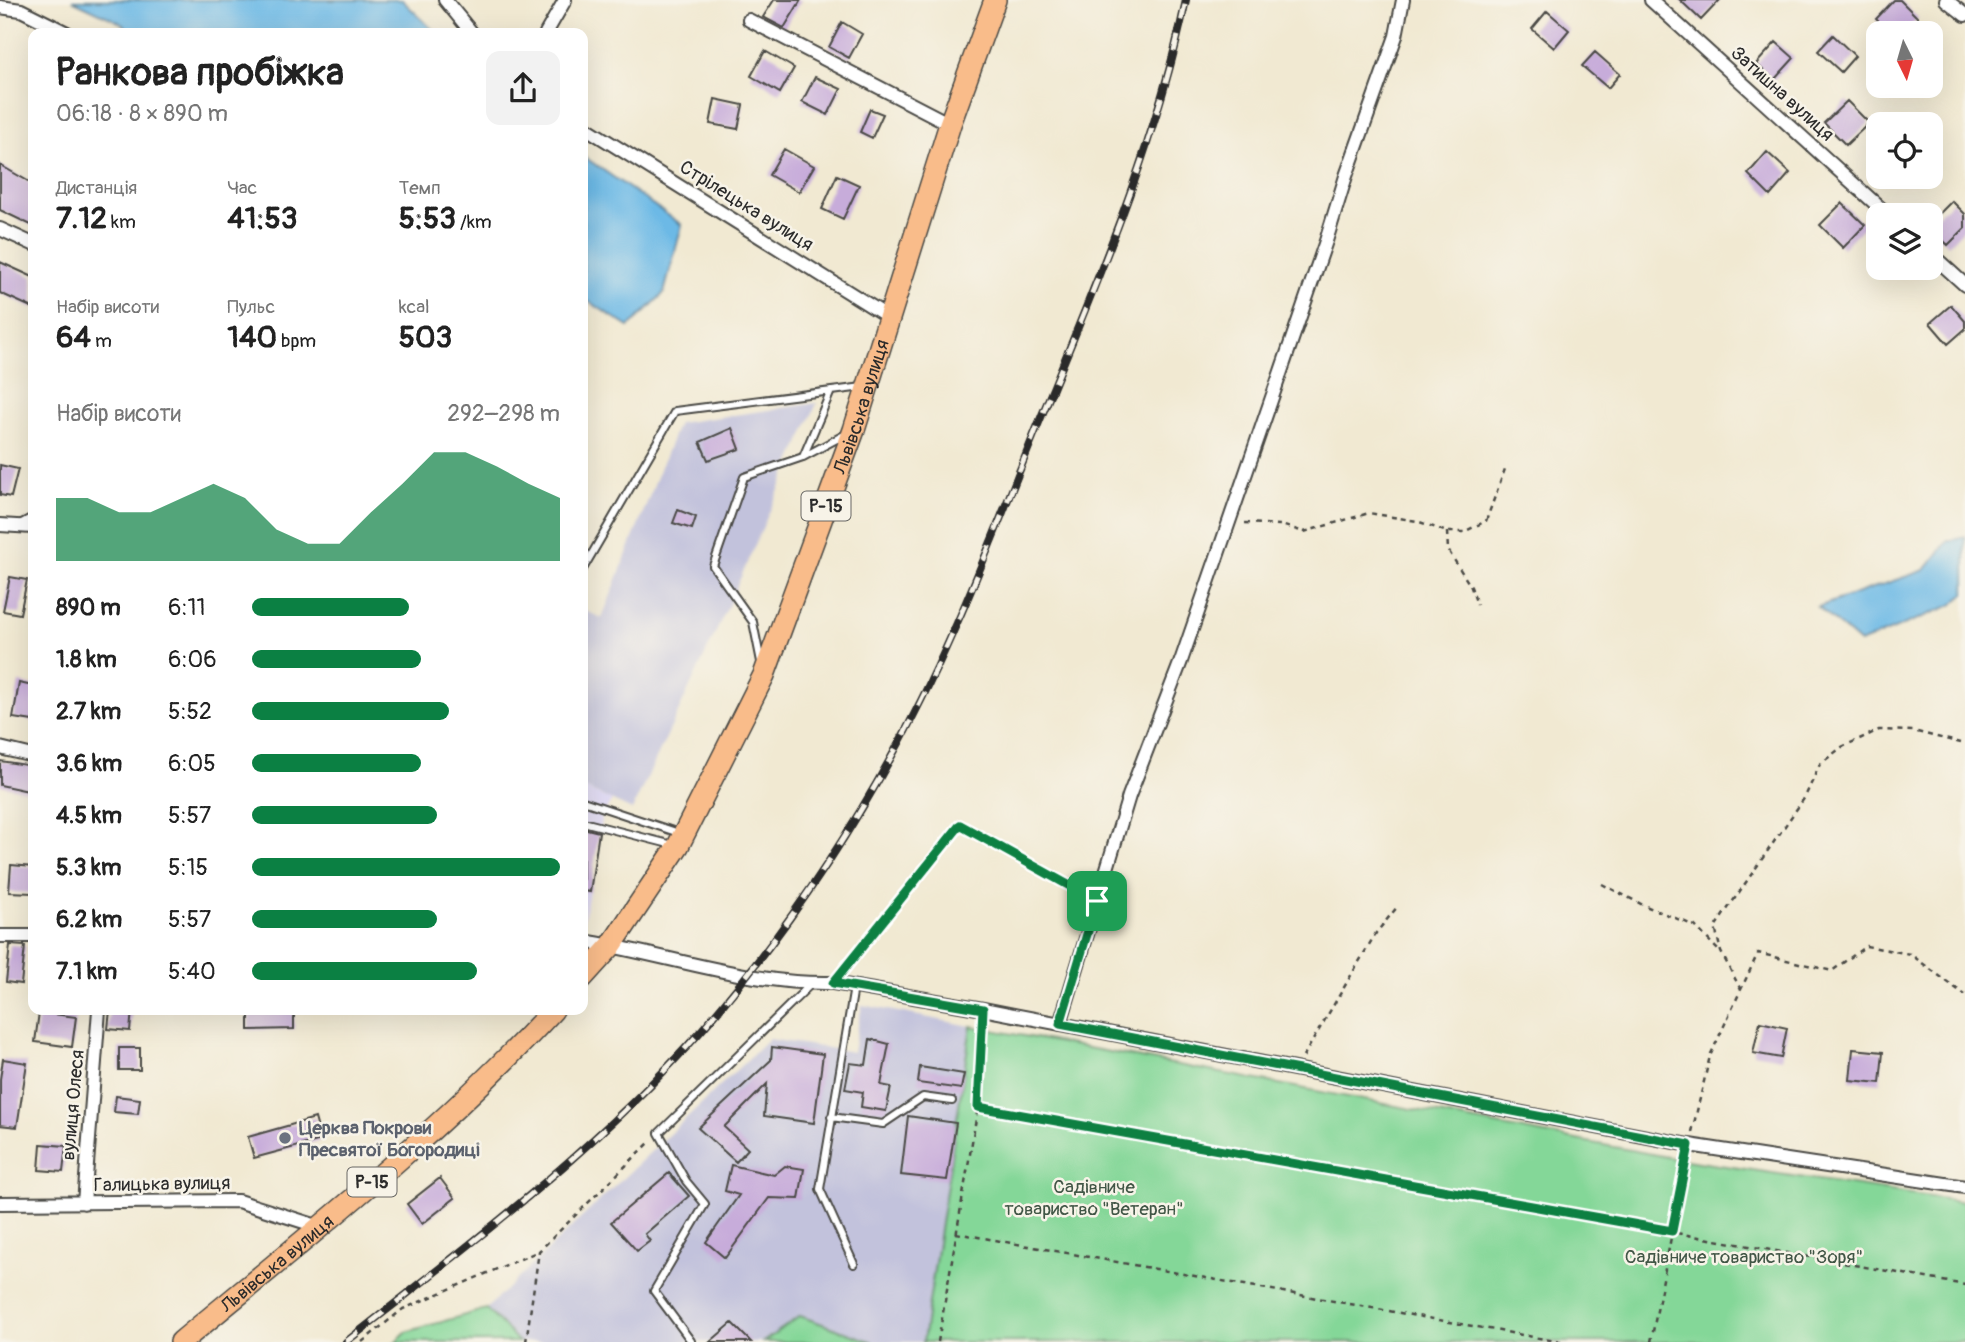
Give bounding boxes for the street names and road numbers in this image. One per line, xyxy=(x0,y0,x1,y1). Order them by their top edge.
street label: Затишна вулиця xyxy=(1726,41,1839,146)
street label: Стрілецька вулиця xyxy=(675,155,818,257)
street label: Львівська вулиця xyxy=(828,336,895,478)
road number: Р-15 xyxy=(802,492,850,520)
street label: вулиця Олеся xyxy=(56,1049,90,1161)
road number: Р-15 xyxy=(348,1168,396,1196)
street label: Галицька вулиця xyxy=(94,1171,231,1197)
street label: Львівська вулиця xyxy=(215,1210,339,1318)

